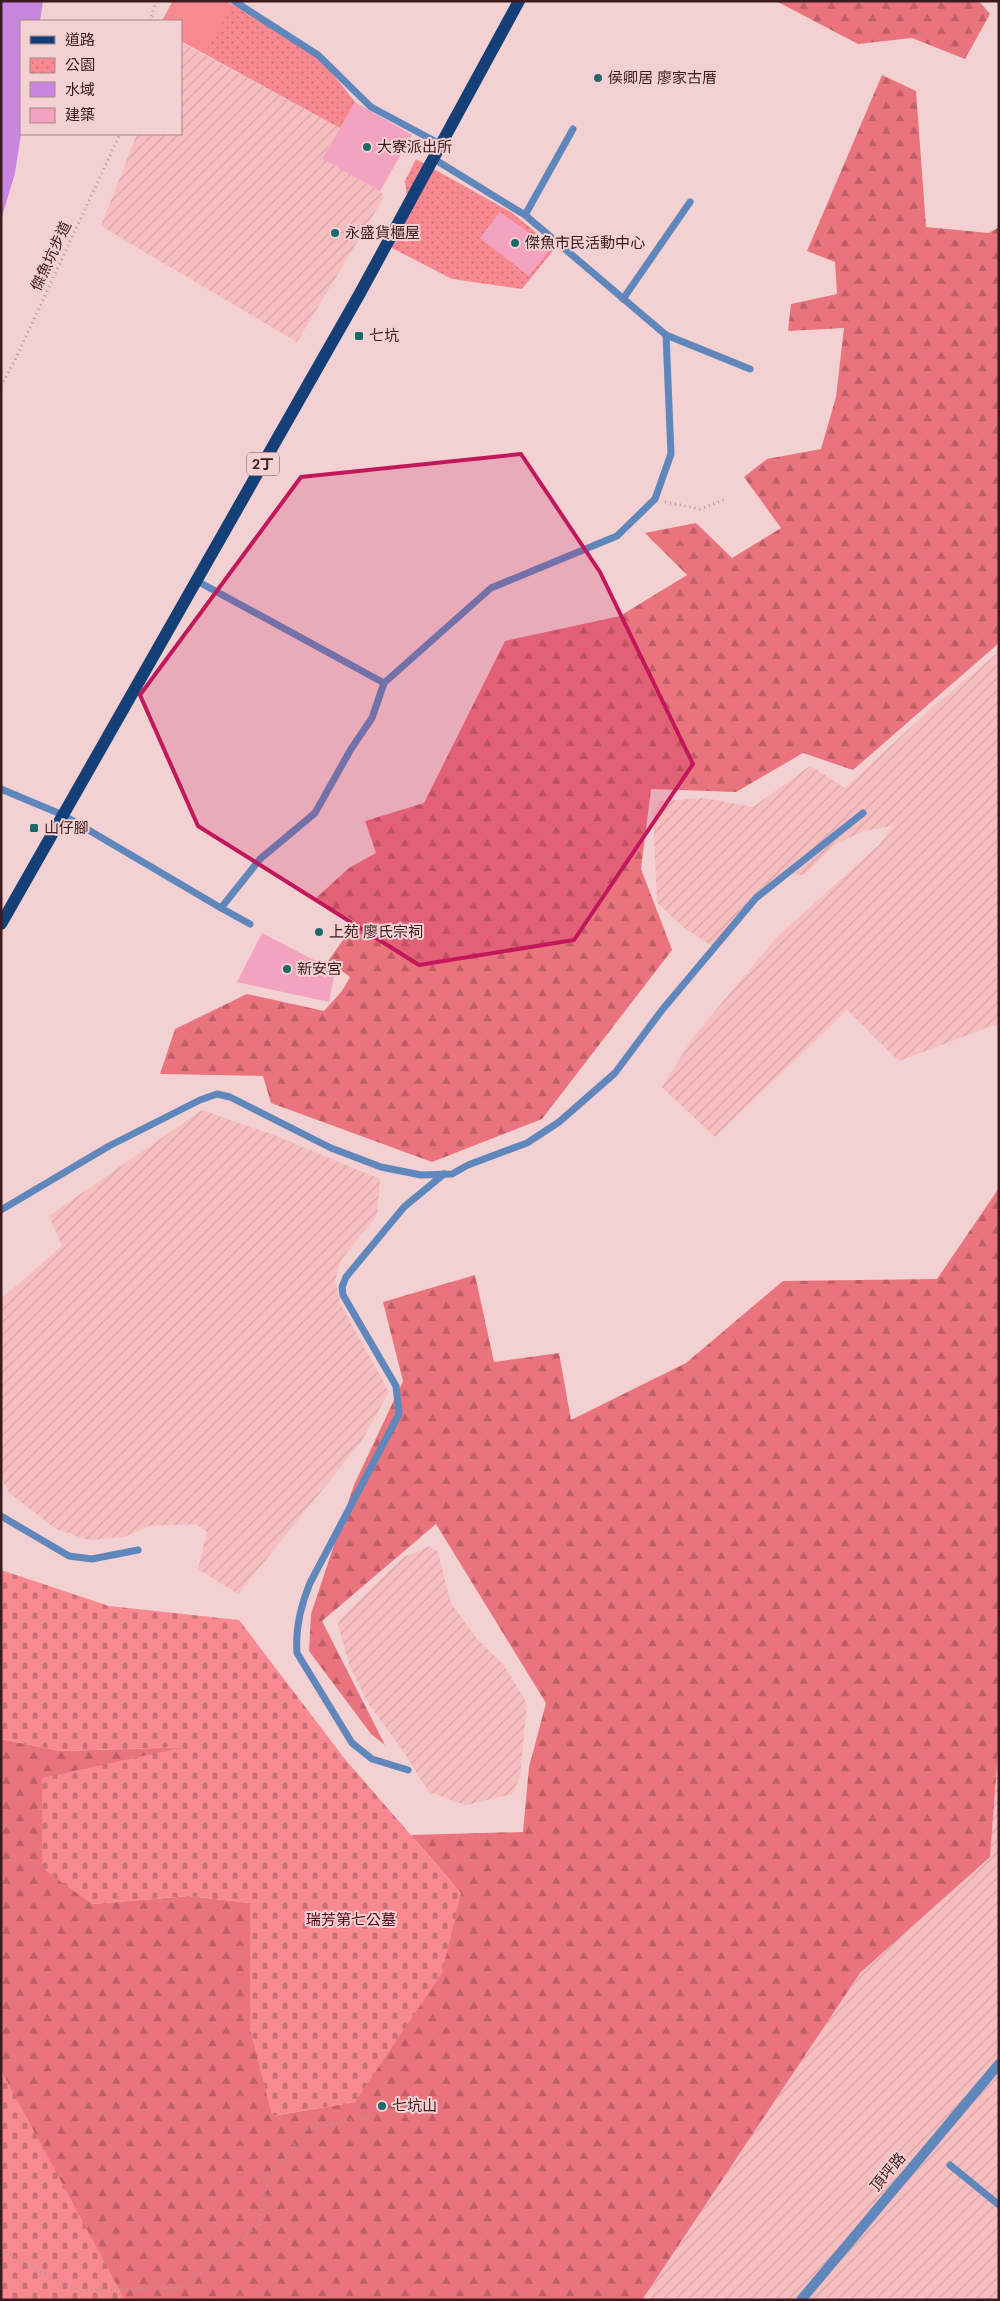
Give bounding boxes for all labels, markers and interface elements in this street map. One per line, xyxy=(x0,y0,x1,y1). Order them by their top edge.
legend xyxy=(20,20,182,135)
text: 道路 xyxy=(65,30,95,50)
text: 公園 xyxy=(65,55,95,75)
place label: 侯卿居 廖家古厝 xyxy=(608,68,717,88)
marker: 侯卿居 廖家古厝 xyxy=(592,72,604,84)
text: 水域 xyxy=(65,80,95,100)
text: 建築 xyxy=(65,105,95,125)
place label: 大寮派出所 xyxy=(377,137,452,157)
marker: 大寮派出所 xyxy=(361,141,373,153)
street label: 傑魚坑步道 xyxy=(26,218,76,294)
place label: 永盛貨櫃屋 xyxy=(345,223,420,243)
marker: 永盛貨櫃屋 xyxy=(329,227,341,239)
place label: 傑魚市民活動中心 xyxy=(525,233,645,253)
marker: 傑魚市民活動中心 xyxy=(509,237,521,249)
place label: 七坑 xyxy=(369,326,399,346)
marker: 七坑 xyxy=(353,330,365,342)
road number: 2丁 xyxy=(247,452,279,476)
place label: 山仔腳 xyxy=(44,818,89,838)
marker: 山仔腳 xyxy=(28,822,40,834)
place label: 上苑 廖氏宗祠 xyxy=(329,922,423,942)
marker: 上苑 廖氏宗祠 xyxy=(313,926,325,938)
place label: 新安宮 xyxy=(297,959,342,979)
marker: 新安宮 xyxy=(281,963,293,975)
park label: 瑞芳第七公墓 xyxy=(306,1910,396,1930)
place label: 七坑山 xyxy=(392,2096,437,2116)
marker: 七坑山 xyxy=(376,2100,388,2112)
street label: 頂坪路 xyxy=(866,2148,910,2196)

